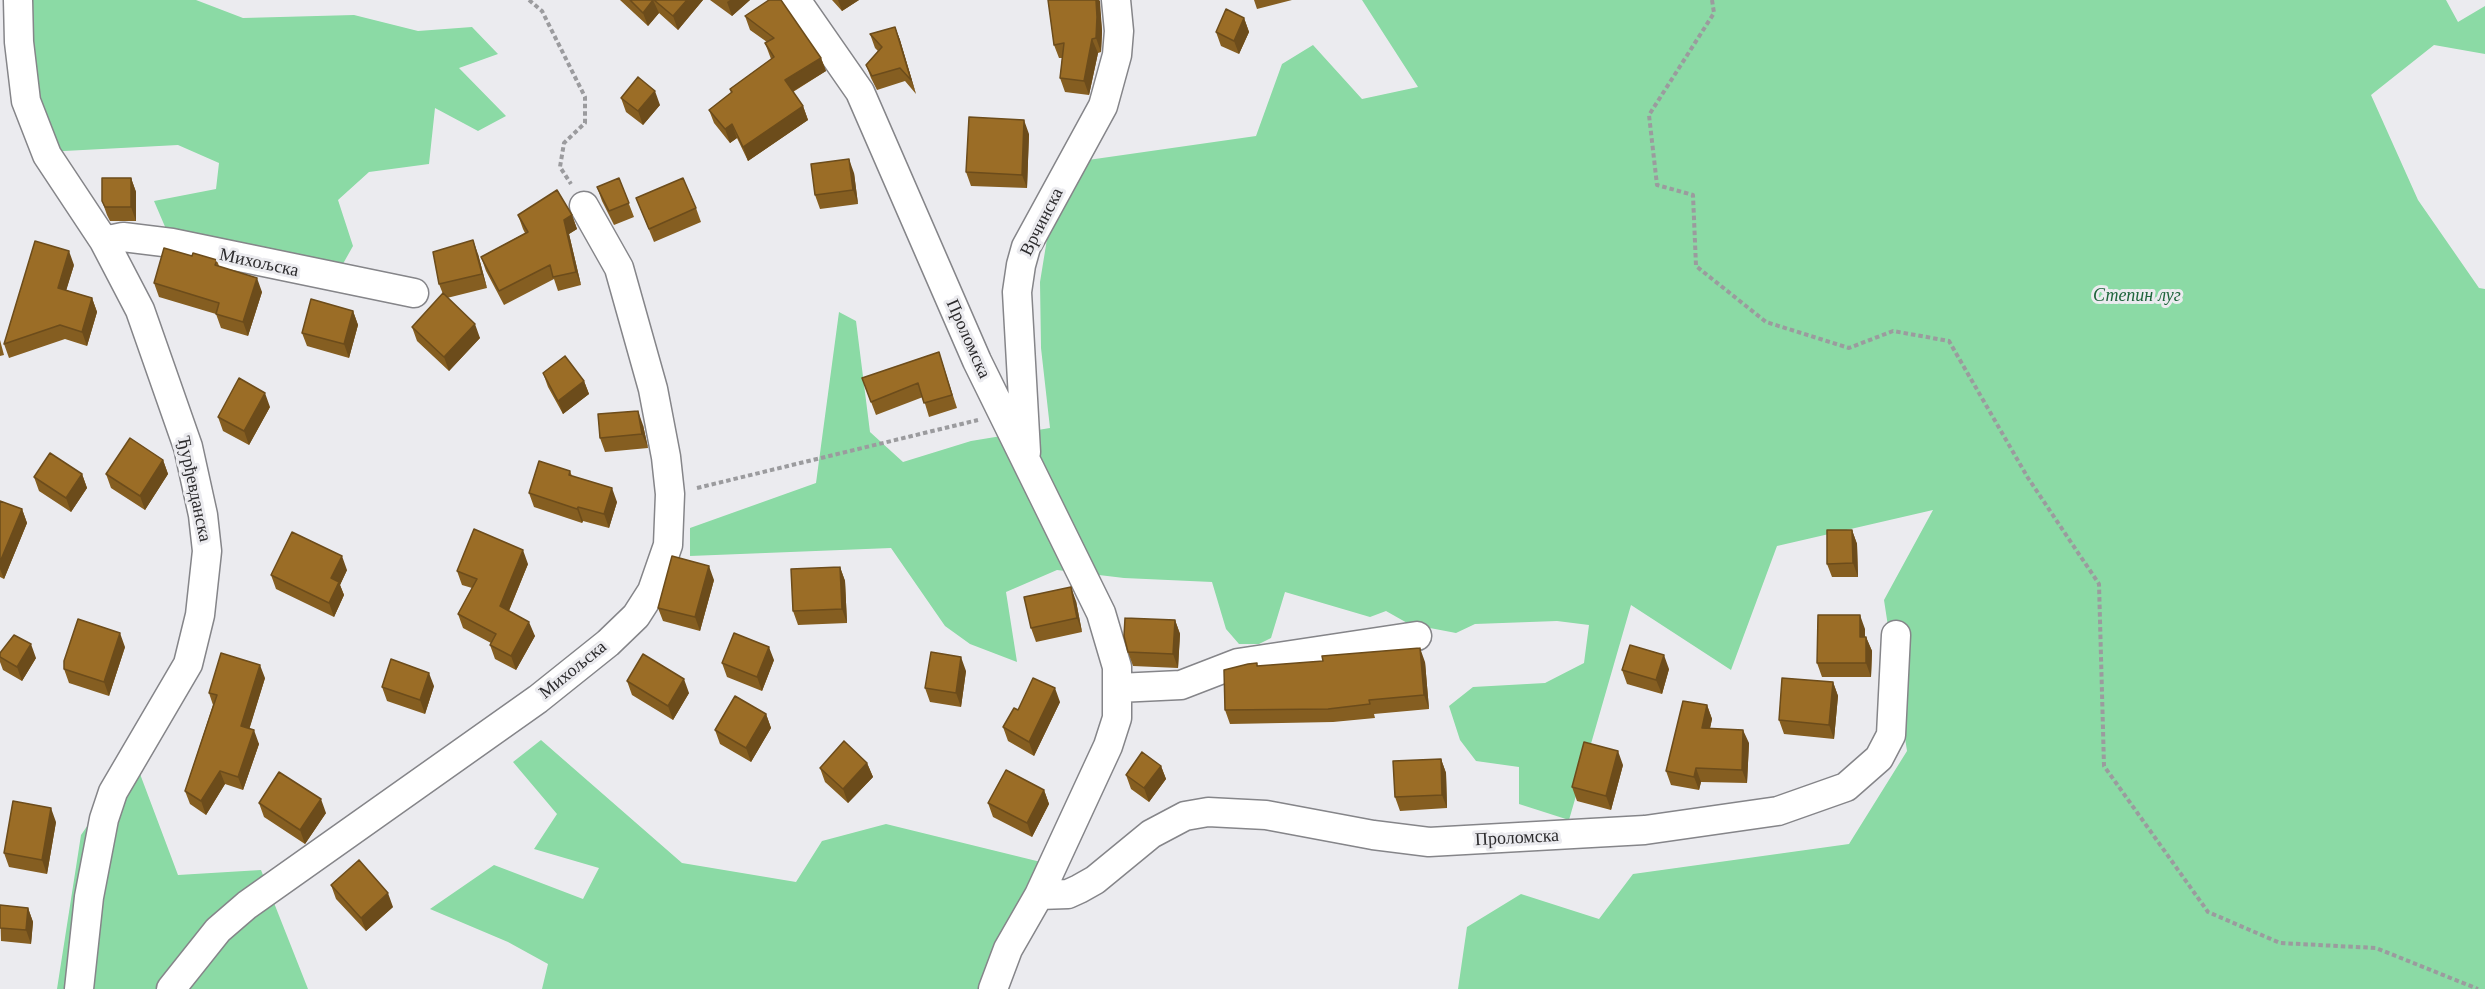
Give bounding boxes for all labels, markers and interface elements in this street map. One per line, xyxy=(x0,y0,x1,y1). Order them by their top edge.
street label: Врчинска xyxy=(1016,184,1068,260)
street label: Михољска xyxy=(217,244,301,282)
park label: Степин луг xyxy=(2093,285,2181,307)
street label: Проломска xyxy=(941,296,995,382)
street label: Ђурђевданска xyxy=(172,434,216,544)
street label: Михољска xyxy=(535,636,611,704)
street label: Проломска xyxy=(1474,825,1560,851)

